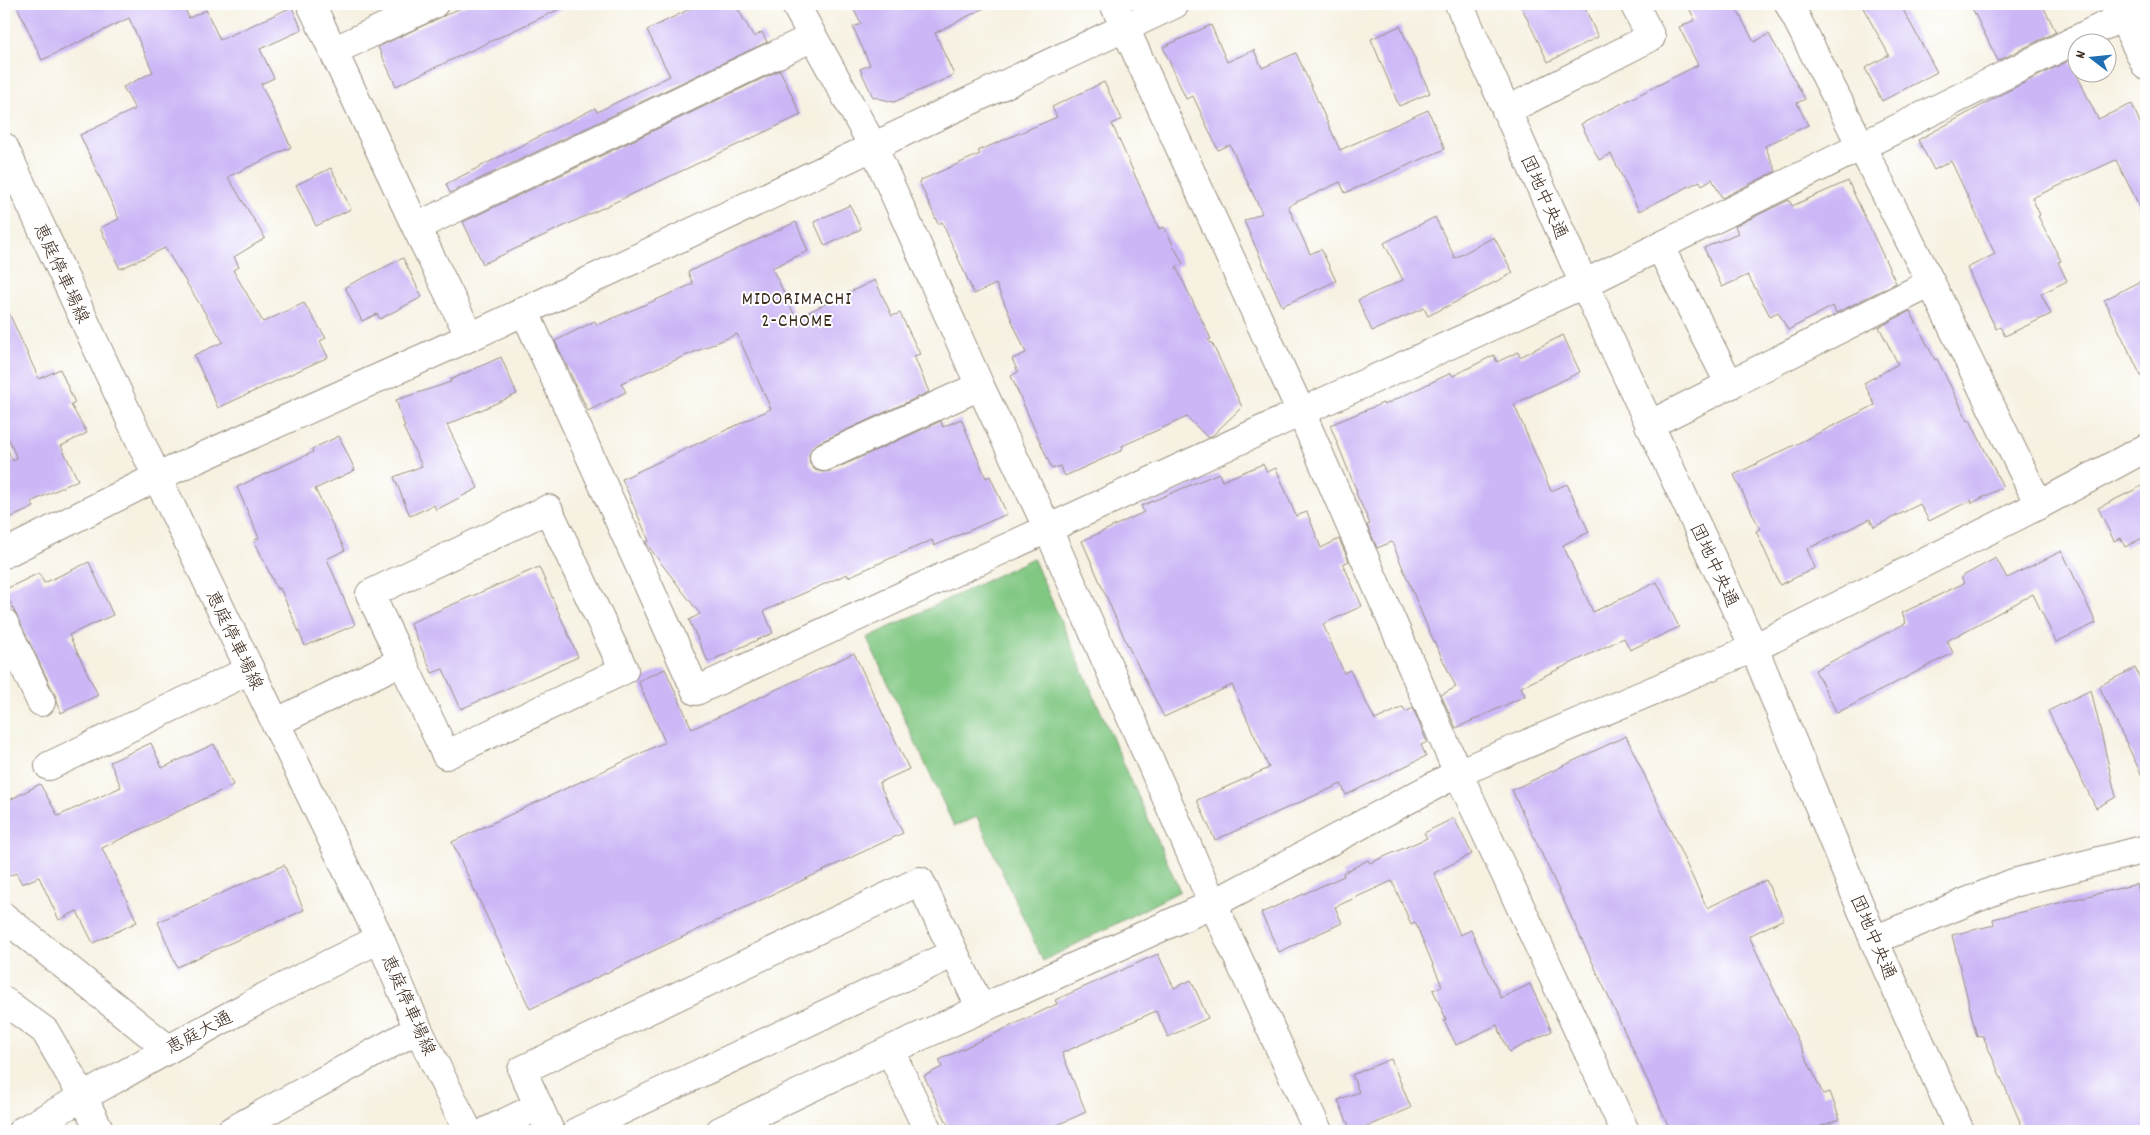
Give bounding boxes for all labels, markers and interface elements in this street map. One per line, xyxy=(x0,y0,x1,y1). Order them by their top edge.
north arrow xyxy=(2068,32,2118,82)
text: N xyxy=(2071,49,2092,61)
street label: 団地中央通 xyxy=(1513,152,1572,244)
street label: 恵庭停車場線 xyxy=(26,220,94,328)
district label: MIDORIMACHI 2-CHOME xyxy=(742,287,852,336)
street label: 団地中央通 xyxy=(1682,520,1743,612)
street label: 恵庭停車場線 xyxy=(198,587,268,695)
street label: 団地中央通 xyxy=(1843,892,1901,984)
street label: 恵庭停車場線 xyxy=(373,952,440,1060)
street label: 恵庭大通 xyxy=(163,1006,238,1062)

